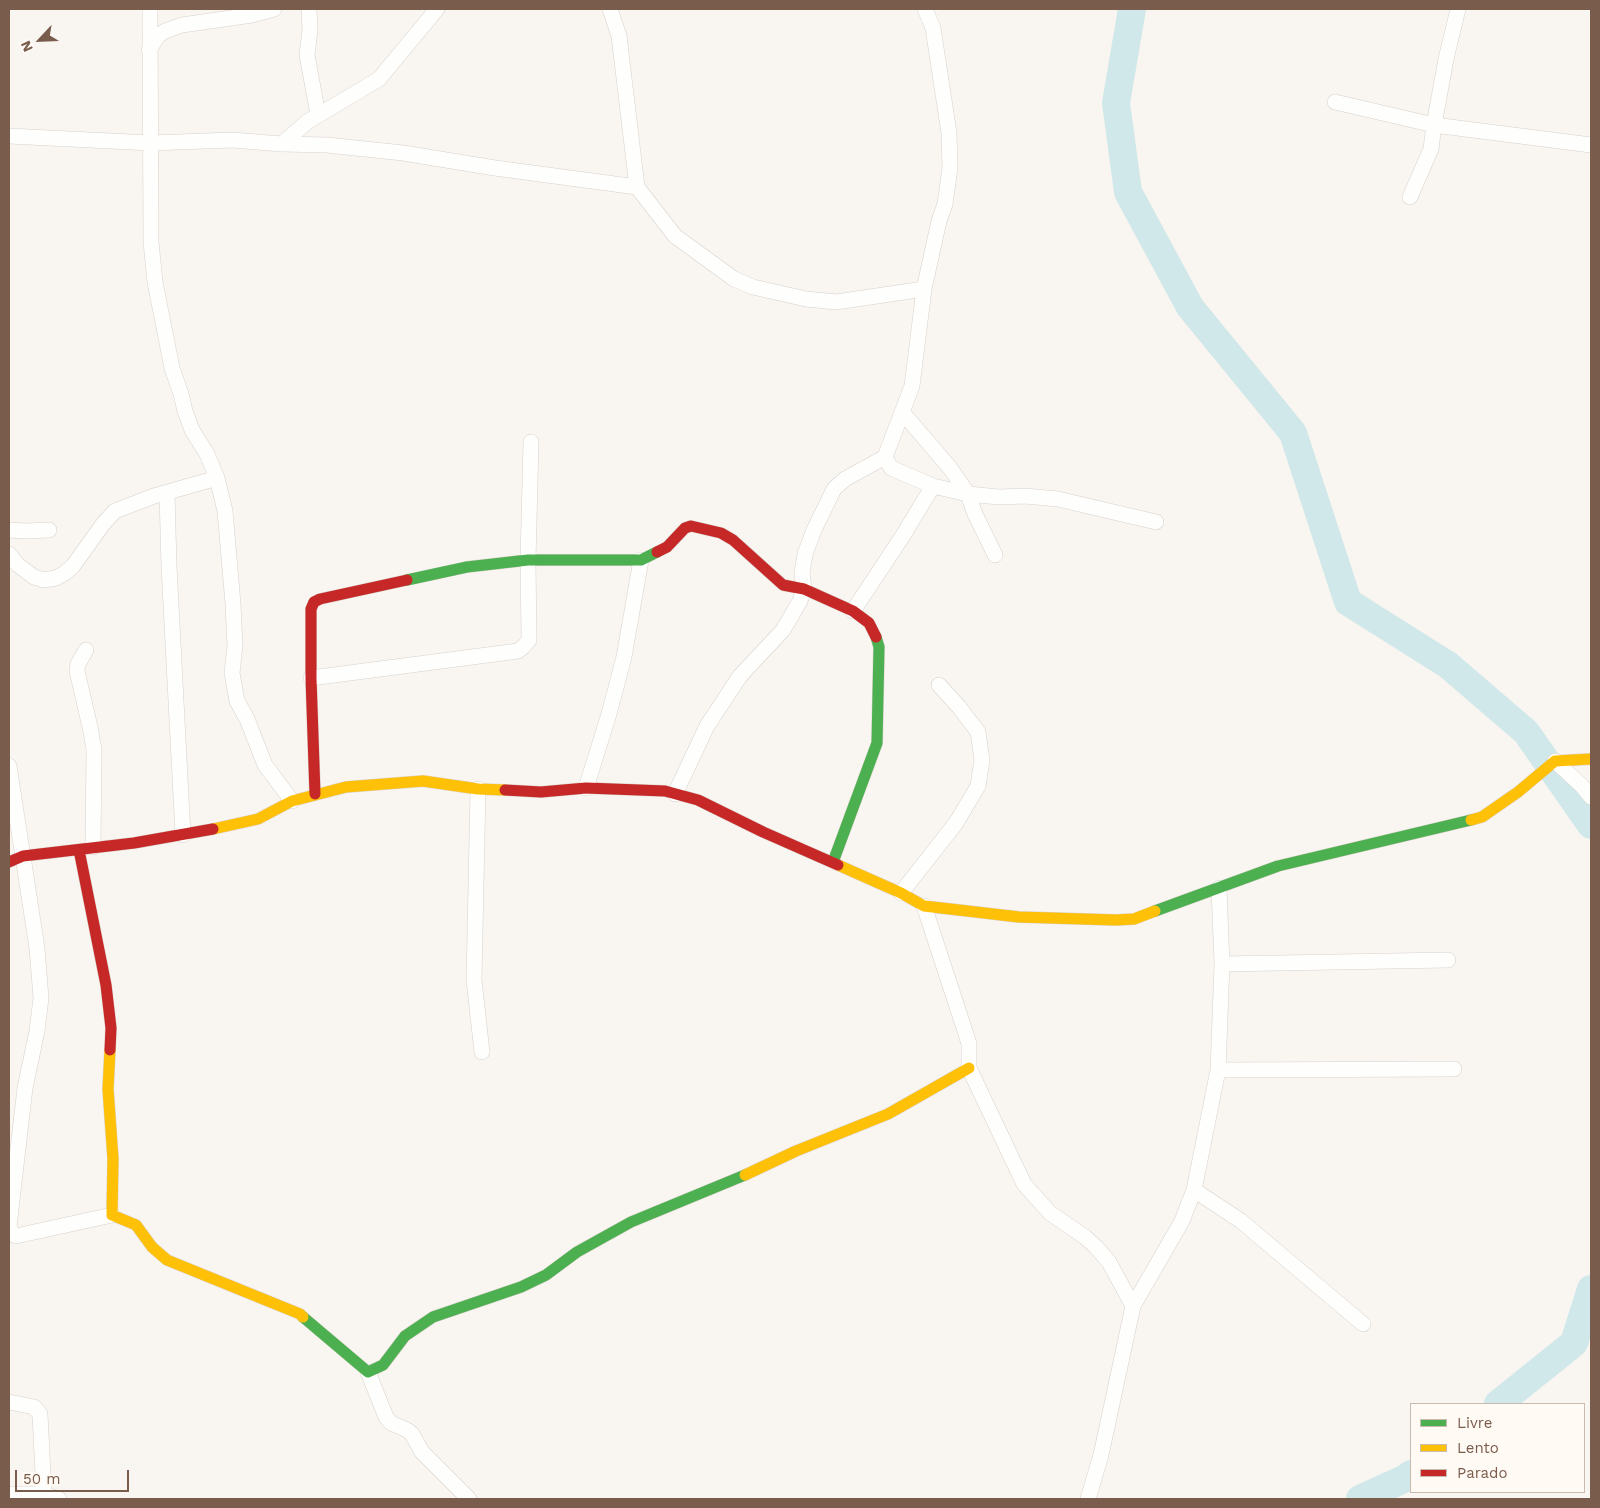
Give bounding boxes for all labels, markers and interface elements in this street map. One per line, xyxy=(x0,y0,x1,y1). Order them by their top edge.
north arrow xyxy=(15,15,65,65)
text: N xyxy=(17,38,36,54)
legend xyxy=(1410,1403,1585,1493)
text: Livre xyxy=(1457,1414,1492,1432)
text: Lento xyxy=(1457,1439,1499,1457)
scale bar xyxy=(18,1460,131,1492)
text: Parado xyxy=(1457,1464,1507,1482)
text: 50 m xyxy=(23,1470,60,1488)

